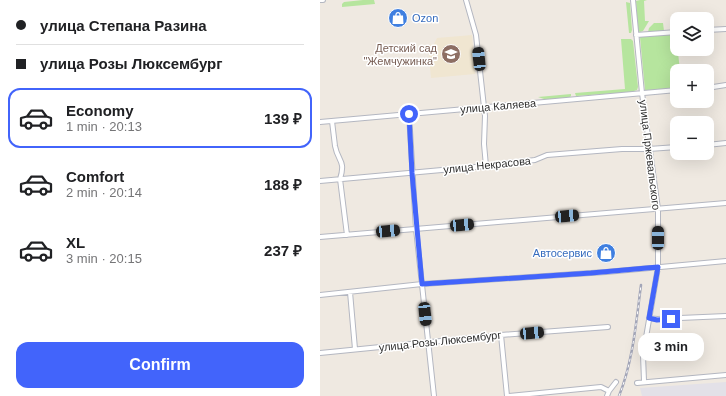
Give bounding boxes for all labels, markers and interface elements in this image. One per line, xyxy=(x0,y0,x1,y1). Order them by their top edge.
shop icon: Ozon xyxy=(387,7,409,29)
place label: Ozon xyxy=(412,12,438,24)
map controls xyxy=(670,12,714,160)
button: layers xyxy=(670,12,714,56)
text: улица Степана Разина xyxy=(40,17,207,34)
place label: Детский сад "Жемчужинка" xyxy=(363,42,438,67)
school or university icon: Детский сад "Жемчужинка" xyxy=(440,43,462,65)
car xyxy=(472,46,486,72)
text: улица Розы Люксембург xyxy=(40,55,223,72)
button: + xyxy=(670,64,714,108)
street label: улица Каляева xyxy=(460,97,537,115)
street label: улица Пржевальского xyxy=(637,99,663,211)
icon: car xyxy=(18,100,54,136)
text: Economy xyxy=(66,102,134,119)
route start xyxy=(400,105,418,123)
text: 139 ₽ xyxy=(264,110,302,127)
button: − xyxy=(670,116,714,160)
text: 1 min · 20:13 xyxy=(66,119,142,134)
street label: улица Некрасова xyxy=(443,154,532,176)
icon: car xyxy=(18,166,54,202)
text: Comfort xyxy=(66,168,124,185)
text: 188 ₽ xyxy=(264,176,302,193)
text: 2 min · 20:14 xyxy=(66,185,142,200)
car xyxy=(555,209,579,223)
car xyxy=(450,218,474,232)
car xyxy=(376,224,400,238)
car xyxy=(652,226,664,250)
icon: car xyxy=(18,232,54,268)
text: XL xyxy=(66,234,85,251)
text: 237 ₽ xyxy=(264,242,302,259)
shop icon: Автосервис xyxy=(595,242,617,264)
place label: Автосервис xyxy=(533,247,592,259)
text: 3 min · 20:15 xyxy=(66,251,142,266)
car xyxy=(418,301,432,327)
route end xyxy=(662,310,680,328)
car xyxy=(520,326,544,340)
street label: улица Розы Люксембург xyxy=(378,329,502,353)
callout: 3 min xyxy=(638,333,704,361)
text: 3 min xyxy=(654,339,688,354)
button: Confirm xyxy=(16,342,304,388)

